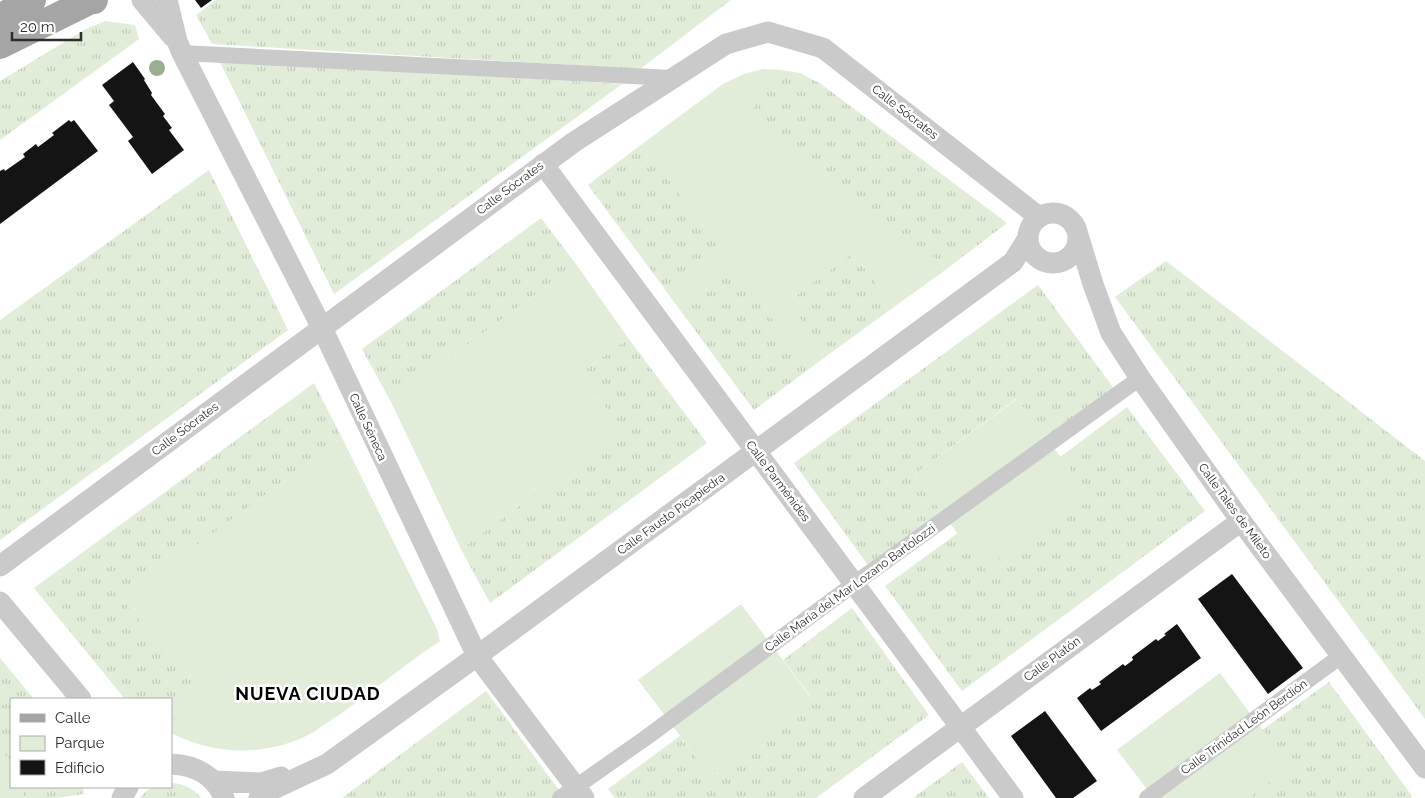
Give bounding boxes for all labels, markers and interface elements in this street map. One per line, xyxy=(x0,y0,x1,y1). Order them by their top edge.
scale bar xyxy=(12,10,81,42)
text: 20 m xyxy=(20,18,55,36)
street label: Calle Sócrates xyxy=(869,82,941,142)
street label: Calle Sócrates xyxy=(474,158,546,218)
street label: Calle Séneca xyxy=(346,391,390,463)
street label: Calle Sócrates xyxy=(149,399,221,459)
street label: Calle Parménides xyxy=(743,438,813,524)
street label: Calle Tales de Mileto xyxy=(1196,460,1274,562)
street label: Calle Fausto Picapiedra xyxy=(614,470,728,558)
street label: Calle María del Mar Lozano Bartolozzi xyxy=(762,521,938,655)
street label: Calle Platón xyxy=(1021,634,1083,684)
street label: Calle Trinidad León Berdión xyxy=(1178,676,1310,778)
district label: NUEVA CIUDAD xyxy=(235,683,381,704)
legend xyxy=(10,698,172,788)
text: Calle xyxy=(55,709,91,727)
text: Parque xyxy=(55,734,105,752)
text: Edificio xyxy=(55,759,105,777)

